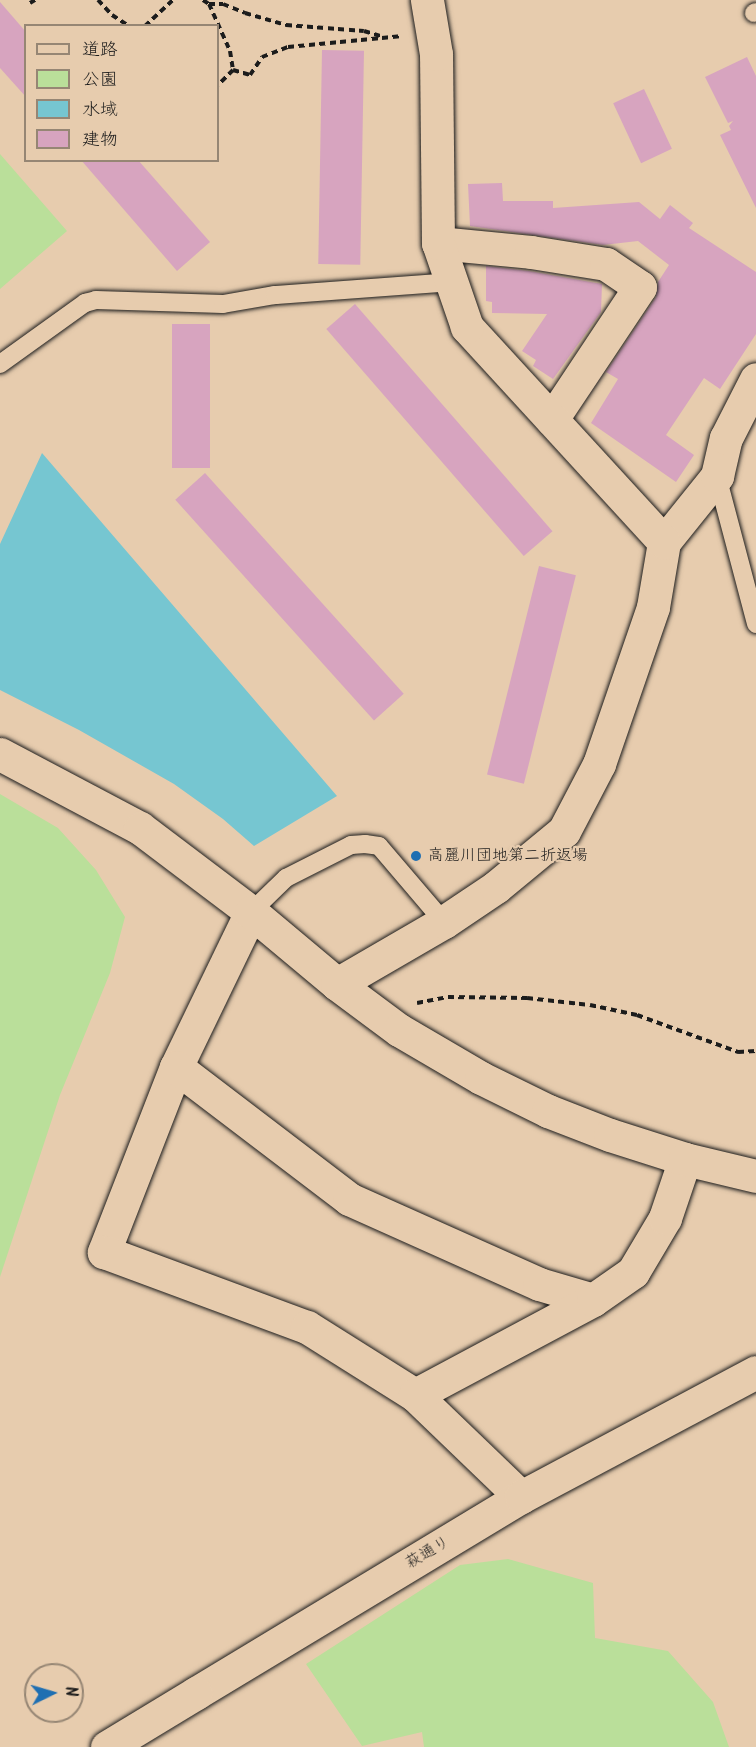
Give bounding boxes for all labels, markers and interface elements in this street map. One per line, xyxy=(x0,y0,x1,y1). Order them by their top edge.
legend xyxy=(24,24,219,162)
text: 道路 xyxy=(82,36,118,65)
text: 公園 xyxy=(82,66,118,95)
text: 水域 xyxy=(82,96,118,125)
text: 建物 xyxy=(82,126,118,155)
place label: 高麗川団地第二折返場 xyxy=(428,846,588,866)
marker: 高麗川団地第二折返場 xyxy=(409,849,423,863)
street label: 萩通り xyxy=(402,1532,454,1574)
north arrow xyxy=(24,1663,84,1723)
text: N xyxy=(58,1685,83,1698)

